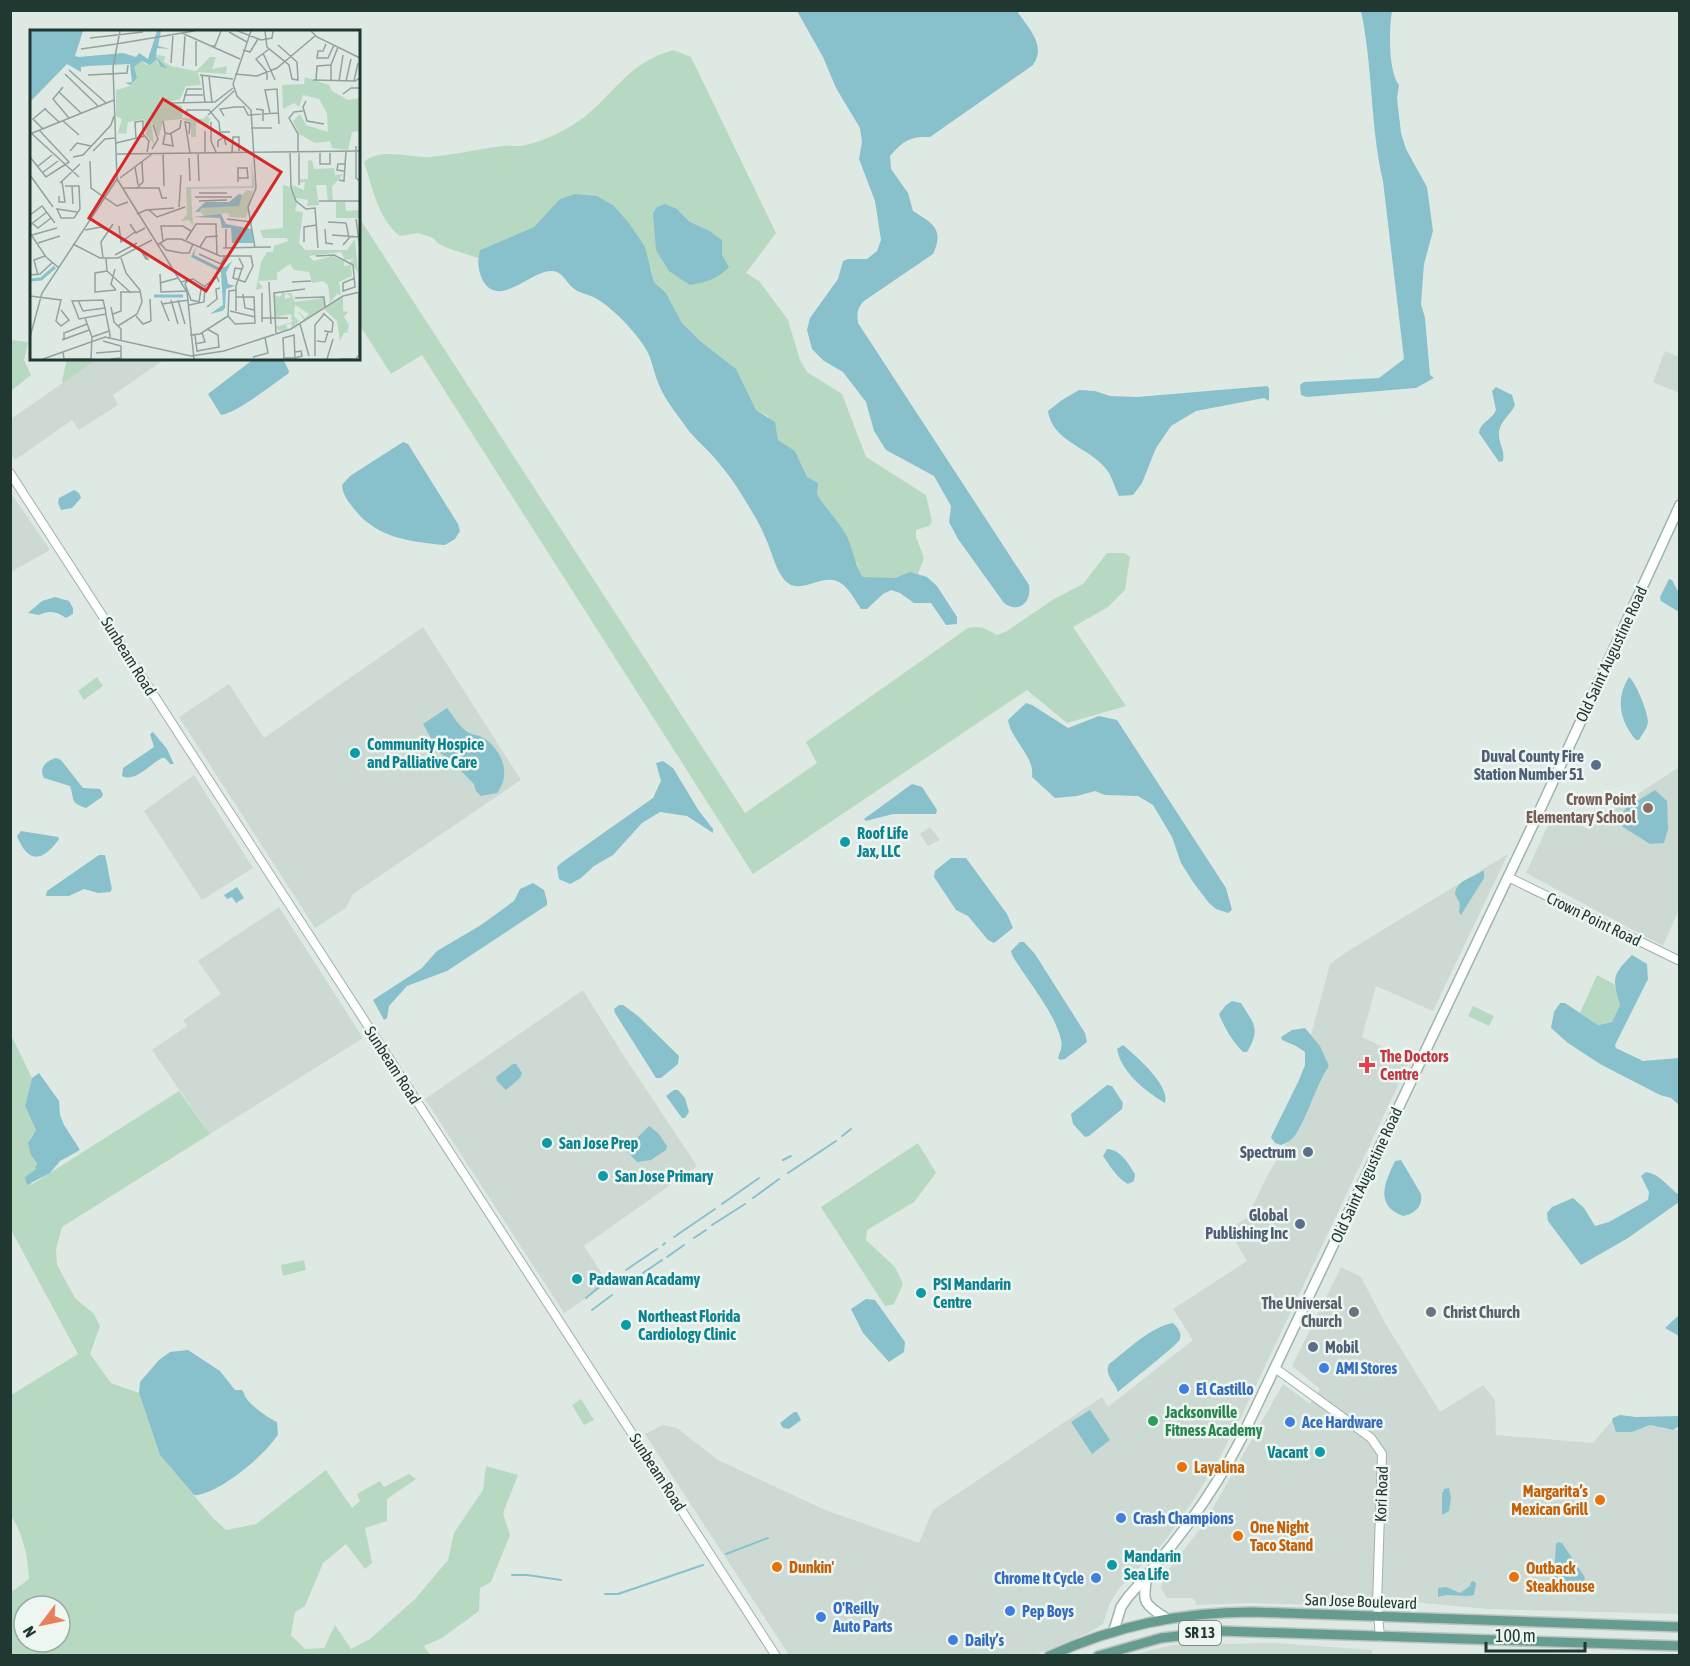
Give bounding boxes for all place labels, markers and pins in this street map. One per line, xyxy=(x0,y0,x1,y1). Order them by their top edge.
place label: Community Hospice and Palliative Care xyxy=(367,735,484,771)
marker: Community Hospice and Palliative Care xyxy=(348,746,362,760)
place label: Duval County Fire Station Number 51 xyxy=(1474,747,1584,783)
marker: Duval County Fire Station Number 51 xyxy=(1589,758,1603,772)
place label: Crown Point Elementary School xyxy=(1526,790,1637,826)
marker: Crown Point Elementary School xyxy=(1641,801,1655,815)
place label: Roof Life Jax, LLC xyxy=(856,824,908,860)
marker: Roof Life Jax, LLC xyxy=(838,835,852,849)
place label: The Doctors Centre xyxy=(1380,1047,1449,1083)
marker: The Doctors Centre xyxy=(1358,1056,1376,1074)
place label: San Jose Prep xyxy=(559,1134,639,1152)
marker: San Jose Prep xyxy=(540,1136,554,1150)
place label: Spectrum xyxy=(1240,1143,1296,1161)
marker: Spectrum xyxy=(1301,1145,1315,1159)
place label: San Jose Primary xyxy=(615,1167,714,1185)
marker: San Jose Primary xyxy=(596,1169,610,1183)
place label: Global Publishing Inc xyxy=(1205,1206,1289,1242)
marker: Global Publishing Inc xyxy=(1293,1217,1307,1231)
place label: Padawan Acadamy xyxy=(589,1270,701,1288)
marker: Padawan Acadamy xyxy=(570,1272,584,1286)
place label: PSI Mandarin Centre xyxy=(933,1275,1011,1311)
marker: PSI Mandarin Centre xyxy=(914,1286,928,1300)
place label: The Universal Church xyxy=(1261,1294,1343,1330)
place label: Christ Church xyxy=(1443,1303,1520,1321)
marker: The Universal Church xyxy=(1347,1305,1361,1319)
marker: Christ Church xyxy=(1424,1305,1438,1319)
place label: Northeast Florida Cardiology Clinic xyxy=(638,1307,741,1343)
marker: Northeast Florida Cardiology Clinic xyxy=(619,1318,633,1332)
place label: Mobil xyxy=(1325,1338,1360,1356)
marker: Mobil xyxy=(1306,1340,1320,1354)
place label: AMI Stores xyxy=(1335,1359,1398,1377)
marker: AMI Stores xyxy=(1317,1361,1331,1375)
place label: El Castillo xyxy=(1196,1380,1254,1398)
marker: El Castillo xyxy=(1177,1382,1191,1396)
place label: Jacksonville Fitness Academy xyxy=(1164,1403,1263,1439)
place label: Ace Hardware xyxy=(1301,1413,1383,1431)
marker: Jacksonville Fitness Academy xyxy=(1146,1414,1160,1428)
marker: Ace Hardware xyxy=(1283,1415,1297,1429)
place label: Vacant xyxy=(1266,1443,1308,1461)
marker: Vacant xyxy=(1313,1445,1327,1459)
place label: Layalina xyxy=(1194,1458,1245,1476)
marker: Layalina xyxy=(1175,1460,1189,1474)
place label: Margarita’s Mexican Grill xyxy=(1511,1482,1589,1518)
marker: Margarita’s Mexican Grill xyxy=(1593,1493,1607,1507)
place label: Crash Champions xyxy=(1133,1509,1234,1527)
marker: Crash Champions xyxy=(1114,1511,1128,1525)
place label: One Night Taco Stand xyxy=(1250,1518,1314,1554)
marker: One Night Taco Stand xyxy=(1231,1529,1245,1543)
place label: Mandarin Sea Life xyxy=(1124,1547,1181,1583)
place label: Dunkin' xyxy=(789,1558,835,1576)
marker: Mandarin Sea Life xyxy=(1105,1558,1119,1572)
place label: Outback Steakhouse xyxy=(1526,1559,1595,1595)
marker: Dunkin' xyxy=(770,1560,784,1574)
place label: Chrome It Cycle xyxy=(994,1569,1084,1587)
marker: Outback Steakhouse xyxy=(1507,1570,1521,1584)
marker: Chrome It Cycle xyxy=(1089,1571,1103,1585)
place label: O'Reilly Auto Parts xyxy=(832,1599,893,1635)
place label: Pep Boys xyxy=(1022,1602,1074,1620)
marker: Pep Boys xyxy=(1003,1604,1017,1618)
marker: O'Reilly Auto Parts xyxy=(814,1610,828,1624)
place label: Daily’s xyxy=(965,1631,1004,1649)
marker: Daily’s xyxy=(946,1633,960,1647)

